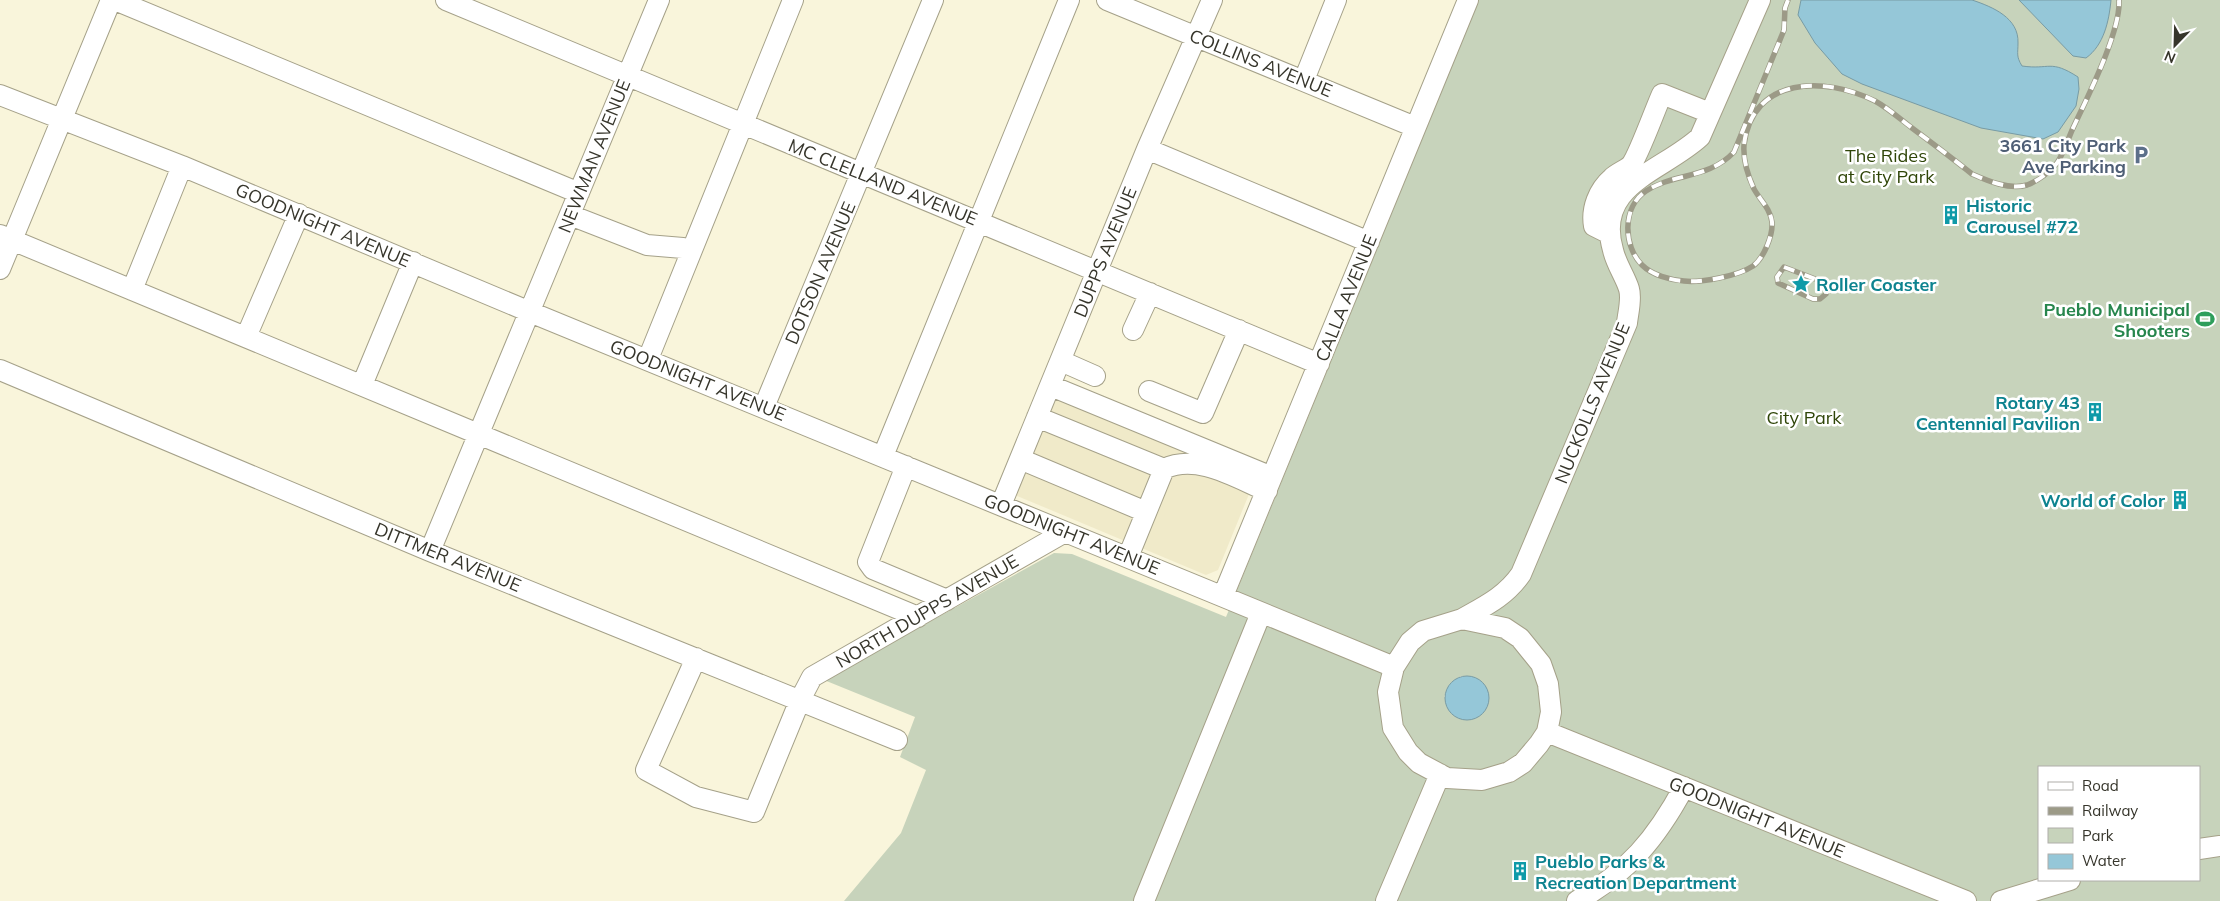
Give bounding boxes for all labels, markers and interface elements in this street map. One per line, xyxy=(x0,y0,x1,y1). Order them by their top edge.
north arrow xyxy=(2150,20,2200,70)
street label: COLLINS AVENUE xyxy=(1186,24,1336,102)
text: N xyxy=(2162,47,2178,67)
street label: NEWMAN AVENUE xyxy=(553,76,635,236)
street label: MC CLELLAND AVENUE xyxy=(785,134,981,230)
place label: 3661 City Park Ave Parking xyxy=(1999,134,2127,178)
park label: The Rides at City Park xyxy=(1838,144,1935,188)
parking icon: 3661 City Park Ave Parking xyxy=(2130,144,2152,166)
street label: GOODNIGHT AVENUE xyxy=(232,178,414,272)
street label: DUPPS AVENUE xyxy=(1068,183,1142,321)
place label: Historic Carousel #72 xyxy=(1966,194,2078,238)
street label: DOTSON AVENUE xyxy=(780,198,860,348)
building icon: Historic Carousel #72 xyxy=(1940,204,1962,226)
street label: CALLA AVENUE xyxy=(1310,231,1382,365)
place icon: Roller Coaster xyxy=(1790,273,1812,295)
place label: Roller Coaster xyxy=(1816,273,1937,296)
place label: Pueblo Municipal Shooters xyxy=(2043,298,2190,342)
sports icon: Pueblo Municipal Shooters xyxy=(2194,308,2216,330)
street label: NUCKOLLS AVENUE xyxy=(1549,319,1635,487)
street label: GOODNIGHT AVENUE xyxy=(607,334,789,426)
place label: Rotary 43 Centennial Pavilion xyxy=(1916,391,2080,435)
building icon: Rotary 43 Centennial Pavilion xyxy=(2084,401,2106,423)
park label: City Park xyxy=(1766,406,1842,429)
street label: GOODNIGHT AVENUE xyxy=(981,488,1163,580)
place label: World of Color xyxy=(2041,489,2166,512)
building icon: World of Color xyxy=(2169,489,2191,511)
street label: DITTMER AVENUE xyxy=(371,517,525,597)
street label: NORTH DUPPS AVENUE xyxy=(831,549,1023,673)
legend xyxy=(2038,766,2200,881)
street label: GOODNIGHT AVENUE xyxy=(1666,771,1848,863)
text: Road xyxy=(2082,776,2119,795)
text: Railway xyxy=(2082,801,2138,820)
text: Park xyxy=(2082,826,2114,845)
place label: Pueblo Parks & Recreation Department xyxy=(1535,850,1736,894)
text: Water xyxy=(2082,851,2126,870)
building icon: Pueblo Parks & Recreation Department xyxy=(1509,860,1531,882)

